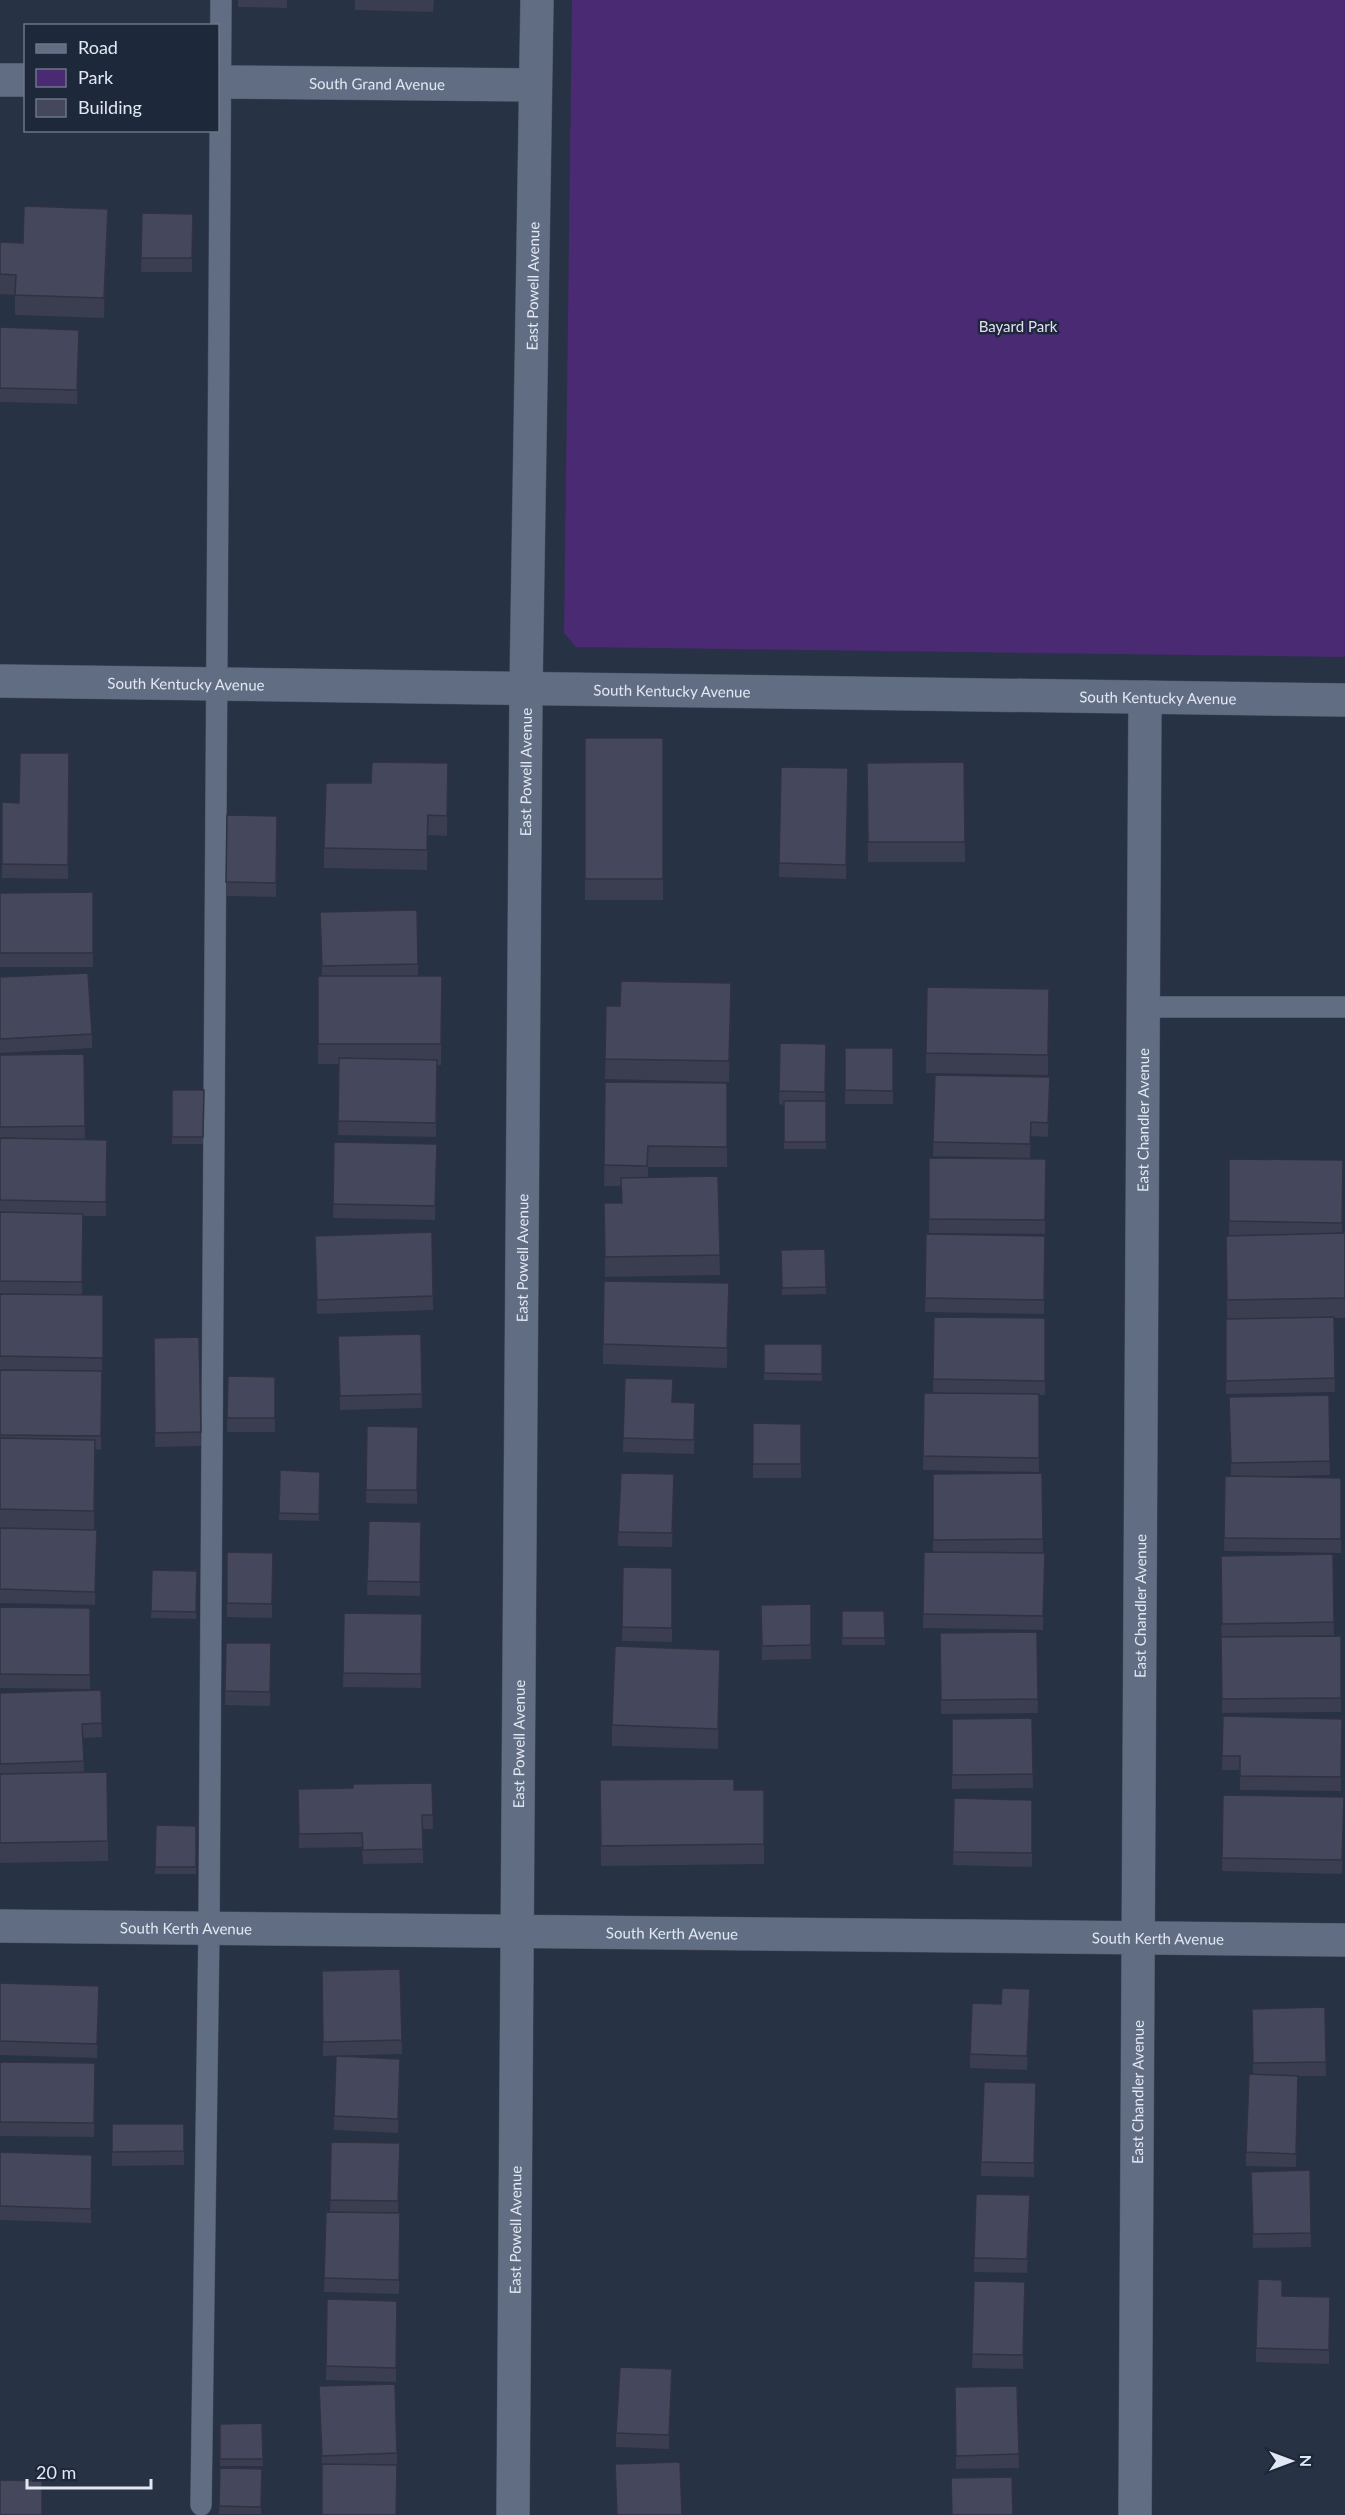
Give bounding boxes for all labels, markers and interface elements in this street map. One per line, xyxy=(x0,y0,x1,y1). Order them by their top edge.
legend xyxy=(24,24,219,132)
text: Road xyxy=(78,36,118,58)
text: Park xyxy=(78,66,114,88)
street label: South Grand Avenue xyxy=(309,74,445,93)
text: Building xyxy=(78,96,142,118)
street label: East Powell Avenue xyxy=(522,222,542,351)
park label: Bayard Park xyxy=(979,317,1058,335)
street label: South Kentucky Avenue xyxy=(107,674,265,694)
street label: South Kentucky Avenue xyxy=(593,680,751,701)
street label: South Kentucky Avenue xyxy=(1079,687,1237,707)
street label: East Powell Avenue xyxy=(516,708,535,836)
street label: East Chandler Avenue xyxy=(1133,1048,1152,1192)
street label: East Powell Avenue xyxy=(512,1194,531,1322)
street label: East Chandler Avenue xyxy=(1131,1534,1149,1678)
street label: East Powell Avenue xyxy=(509,1680,528,1808)
street label: South Kerth Avenue xyxy=(120,1918,252,1938)
street label: South Kerth Avenue xyxy=(606,1923,738,1943)
street label: South Kerth Avenue xyxy=(1092,1928,1224,1948)
street label: East Chandler Avenue xyxy=(1128,2020,1147,2164)
street label: East Powell Avenue xyxy=(506,2166,524,2294)
north arrow xyxy=(1261,2431,1321,2491)
scale bar xyxy=(27,2452,152,2490)
text: N xyxy=(1297,2455,1316,2467)
text: 20 m xyxy=(36,2461,76,2483)

